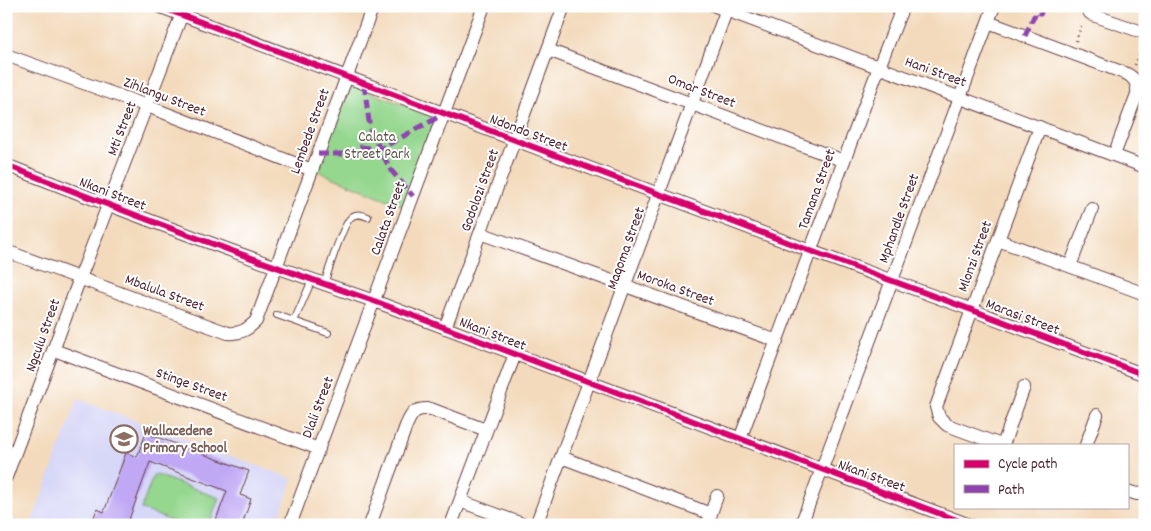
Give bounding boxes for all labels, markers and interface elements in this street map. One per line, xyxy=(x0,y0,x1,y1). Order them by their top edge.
street label: Hani Street xyxy=(901,52,970,94)
street label: Omar Street xyxy=(664,69,739,115)
street label: Zihlangu Street xyxy=(120,72,209,124)
street label: Lembede Street xyxy=(285,85,337,178)
street label: Mti Street xyxy=(102,98,144,159)
street label: Ndondo Street xyxy=(486,109,571,159)
park label: Calata Street Park xyxy=(344,127,410,166)
street label: Godolozi Street xyxy=(456,146,506,235)
street label: Tamana Street xyxy=(793,146,843,233)
street label: Mphandle Street xyxy=(874,170,926,266)
street label: Nkani Street xyxy=(76,172,149,218)
street label: Calata Street xyxy=(365,178,413,259)
street label: Maqoma Street xyxy=(602,204,652,293)
street label: Mlonzi Street xyxy=(953,218,999,295)
street label: Moroka Street xyxy=(634,265,717,313)
street label: Mbalula Street xyxy=(122,269,207,319)
street label: Marasi Street xyxy=(982,294,1063,342)
street label: Ngculu Street xyxy=(20,296,67,375)
street label: Nkani Street xyxy=(456,312,529,358)
street label: Stinge Street xyxy=(152,363,231,409)
street label: Dlali Street xyxy=(297,373,341,442)
place label: Wallacedene Primary School xyxy=(143,421,227,460)
school or university icon: Wallacedene Primary School xyxy=(109,424,139,454)
legend xyxy=(954,444,1128,508)
text: Cycle path xyxy=(998,454,1058,476)
street label: Nkani Street xyxy=(835,455,908,499)
text: Path xyxy=(998,480,1024,502)

